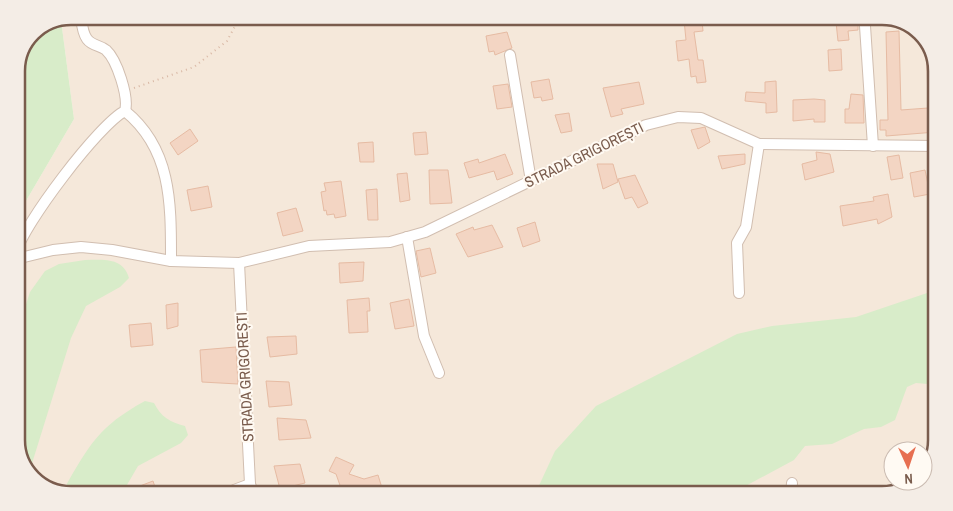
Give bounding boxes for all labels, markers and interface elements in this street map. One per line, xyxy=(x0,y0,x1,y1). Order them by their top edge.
street label: STRADA GRIGOREȘTI xyxy=(521,117,647,192)
street label: STRADA GRIGOREȘTI xyxy=(231,312,258,442)
north arrow xyxy=(883,441,933,491)
text: N xyxy=(904,470,913,488)

